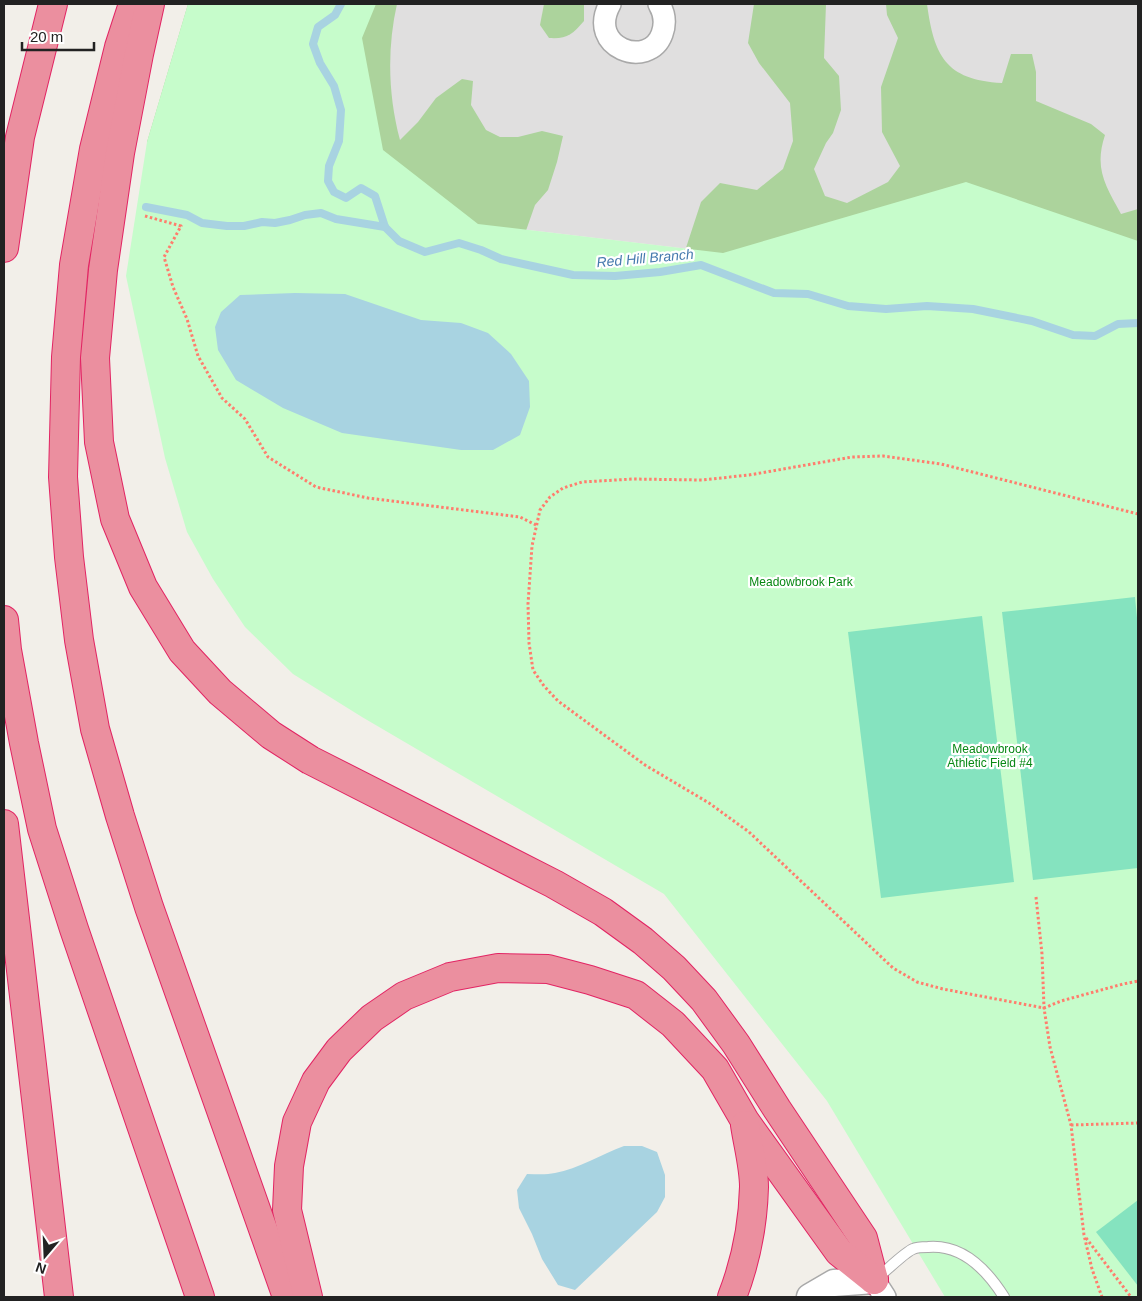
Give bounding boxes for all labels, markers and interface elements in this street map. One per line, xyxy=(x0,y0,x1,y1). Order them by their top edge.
scale bar xyxy=(22,20,95,52)
text: 20 m xyxy=(30,28,63,45)
water label: Red Hill Branch xyxy=(596,246,694,270)
park label: Meadowbrook Park xyxy=(749,575,854,589)
park label: Meadowbrook Athletic Field #4 xyxy=(947,742,1033,770)
north arrow xyxy=(20,1231,70,1281)
text: N xyxy=(33,1259,48,1278)

